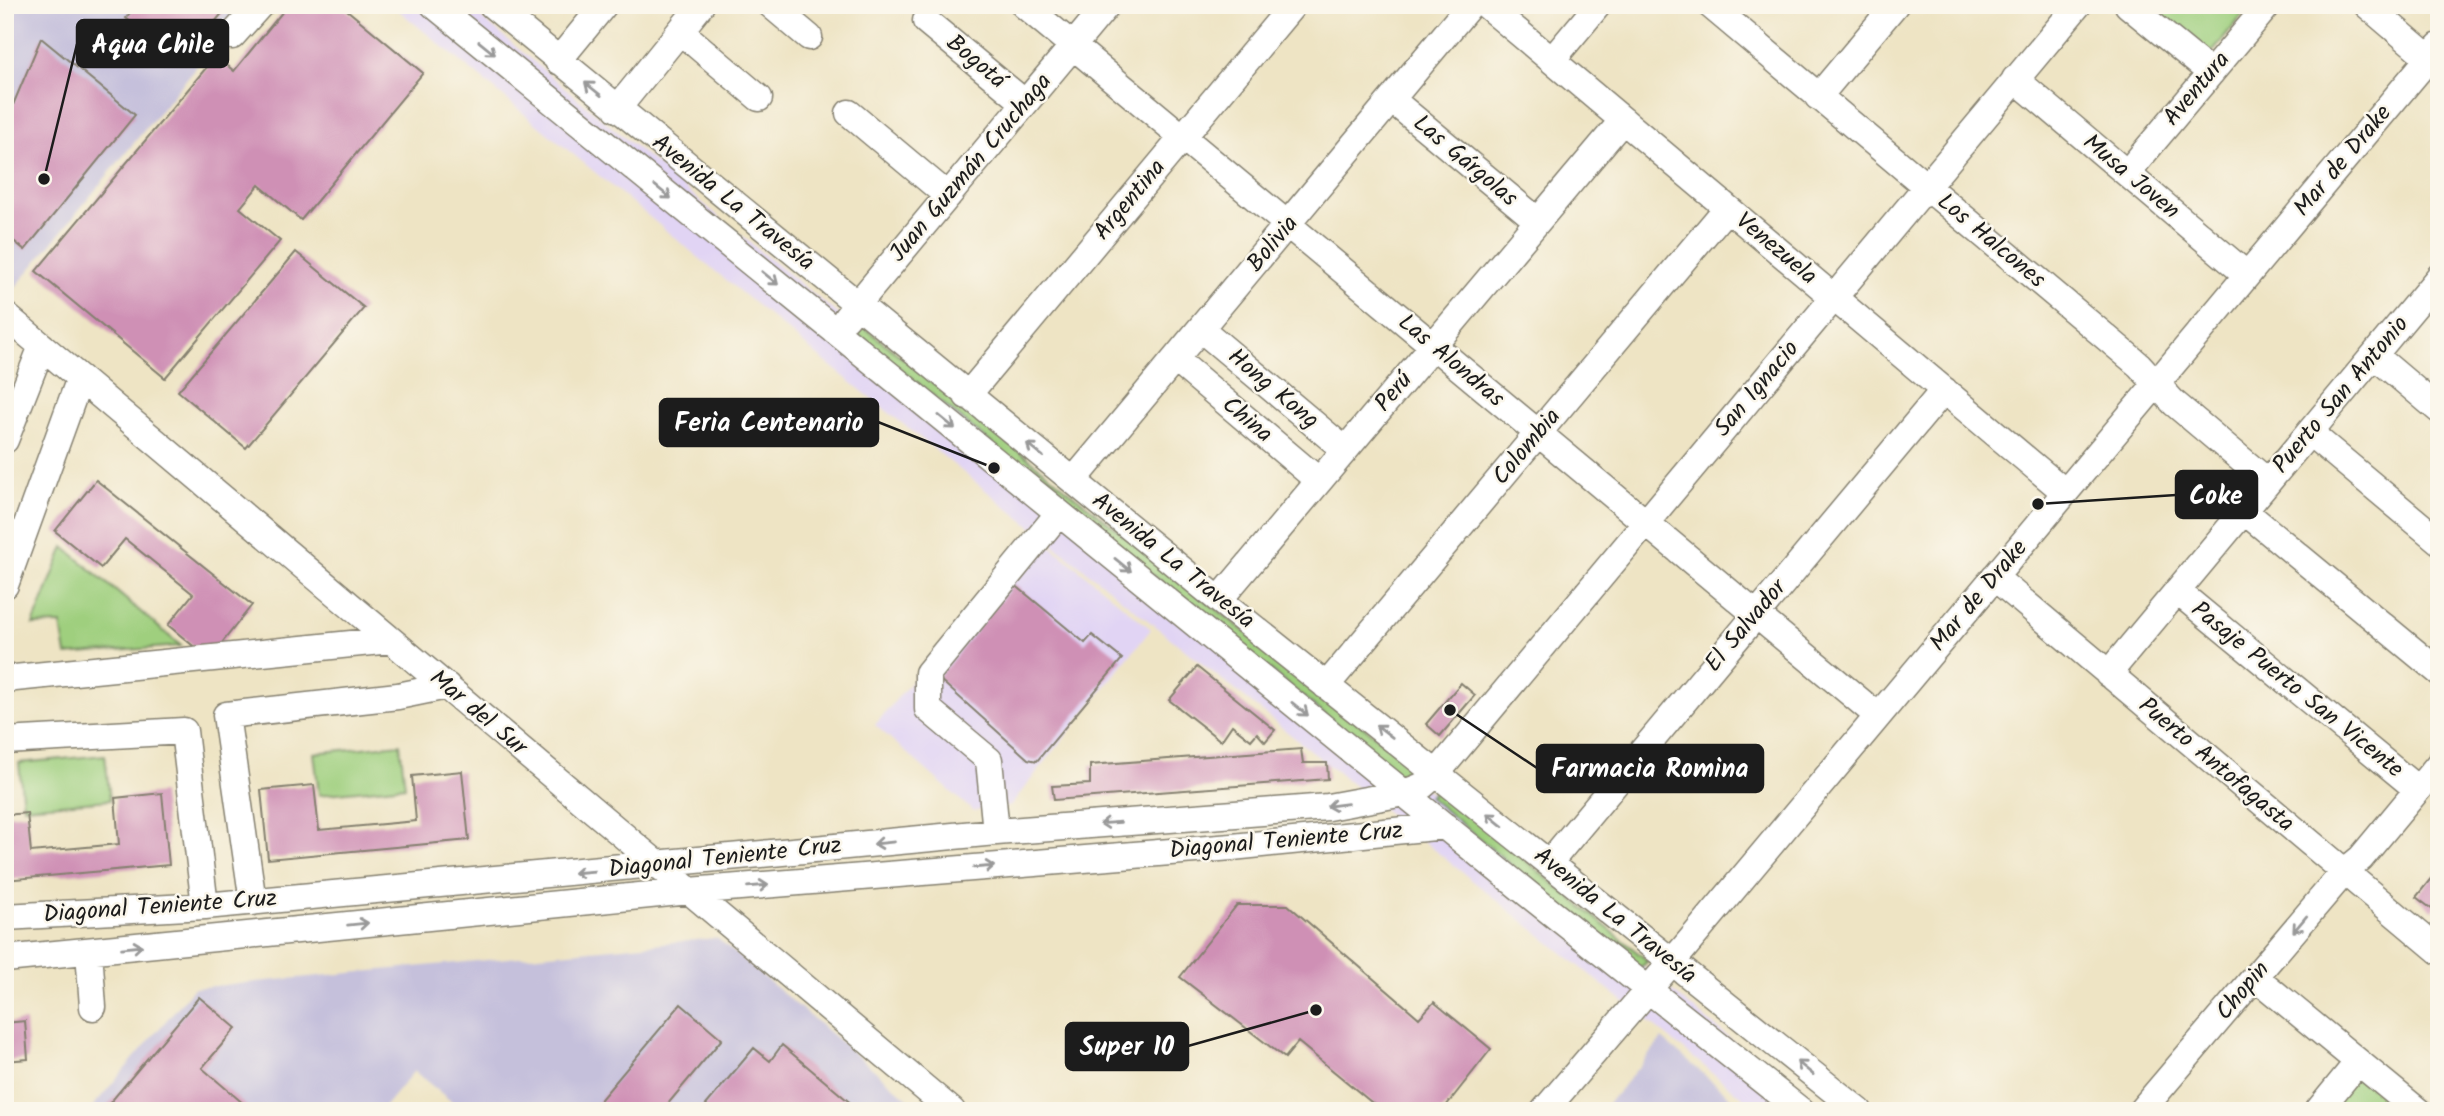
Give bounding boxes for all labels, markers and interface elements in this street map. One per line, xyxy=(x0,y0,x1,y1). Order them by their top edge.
callout: Aqua Chile xyxy=(77,20,228,67)
text: Aqua Chile xyxy=(92,25,215,67)
street label: Bogotá xyxy=(937,25,1017,101)
one-way arrow xyxy=(478,41,496,56)
street label: Aventura xyxy=(2154,43,2240,135)
street label: Juan Guzmán Cruchaga xyxy=(880,65,1062,271)
one-way arrow xyxy=(584,81,602,97)
street label: Mar de Drake xyxy=(2284,96,2402,226)
street label: Las Gárgolas xyxy=(1404,105,1526,217)
street label: Musa Joven xyxy=(2073,124,2189,230)
street label: Avenida La Travesía xyxy=(643,125,823,281)
street label: Argentina xyxy=(1084,150,1176,250)
one-way arrow xyxy=(654,184,672,200)
street label: Los Halcones xyxy=(1928,184,2054,298)
street label: Venezuela xyxy=(1726,203,1826,295)
street label: Bolivia xyxy=(1237,207,1309,281)
one-way arrow xyxy=(761,271,779,286)
street label: Las Alondras xyxy=(1389,304,1513,418)
street label: Puerto San Antonio xyxy=(2263,307,2419,483)
street label: San Ignacio xyxy=(1705,332,1809,446)
street label: Hong Kong xyxy=(1218,339,1328,439)
street label: Perú xyxy=(1365,363,1423,421)
street label: China xyxy=(1213,387,1281,453)
callout: Feria Centenario xyxy=(660,399,878,446)
street label: Colombia xyxy=(1483,400,1571,494)
text: Feria Centenario xyxy=(674,403,864,445)
one-way arrow xyxy=(937,414,955,429)
one-way arrow xyxy=(1026,442,1044,457)
callout: Coke xyxy=(2176,471,2257,518)
text: Coke xyxy=(2189,476,2243,518)
street label: Avenida La Travesía xyxy=(1083,483,1263,639)
street label: Mar de Drake xyxy=(1920,531,2038,661)
one-way arrow xyxy=(1114,557,1132,573)
street label: El Salvador xyxy=(1695,569,1798,681)
street label: Pasaje Puerto San Vicente xyxy=(2182,592,2412,789)
street label: Mar del Sur xyxy=(420,660,537,767)
street label: Puerto Antofagasta xyxy=(2129,688,2303,842)
one-way arrow xyxy=(1291,701,1309,716)
one-way arrow xyxy=(1375,723,1393,738)
callout: Farmacia Romina xyxy=(1537,745,1763,792)
text: Farmacia Romina xyxy=(1551,749,1749,791)
one-way arrow xyxy=(1326,799,1349,812)
street label: Diagonal Teniente Cruz xyxy=(1168,811,1404,871)
one-way arrow xyxy=(1487,812,1505,828)
one-way arrow xyxy=(1099,817,1122,830)
street label: Diagonal Teniente Cruz xyxy=(607,826,843,890)
one-way arrow xyxy=(873,837,895,850)
street label: Avenida La Travesía xyxy=(1525,838,1705,994)
one-way arrow xyxy=(973,860,995,873)
one-way arrow xyxy=(573,866,596,879)
street label: Diagonal Teniente Cruz xyxy=(42,879,278,935)
one-way arrow xyxy=(746,879,768,892)
one-way arrow xyxy=(2292,915,2308,933)
one-way arrow xyxy=(346,918,369,931)
one-way arrow xyxy=(120,940,143,953)
street label: Chopin xyxy=(2206,952,2280,1030)
callout: Super 10 xyxy=(1066,1023,1188,1070)
text: Super 10 xyxy=(1080,1027,1175,1069)
one-way arrow xyxy=(1797,1060,1815,1076)

